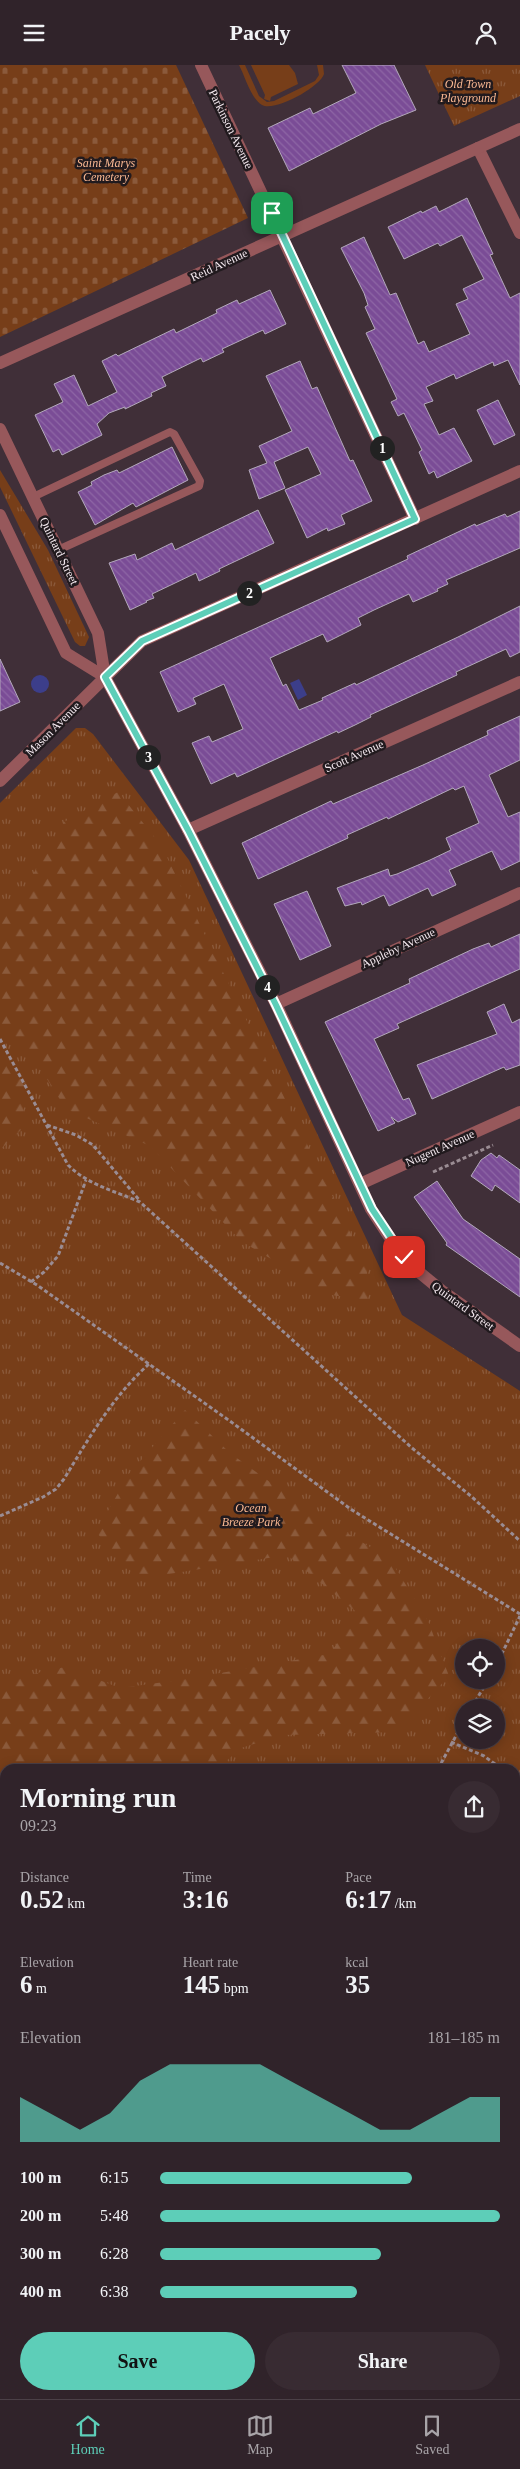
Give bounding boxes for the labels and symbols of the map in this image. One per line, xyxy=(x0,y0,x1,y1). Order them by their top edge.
park label: Old Town Playground xyxy=(439,77,497,105)
street label: Parkinson Avenue xyxy=(206,87,256,171)
park label: Saint Marys Cemetery xyxy=(77,156,135,184)
pin xyxy=(251,192,293,234)
street label: Reid Avenue xyxy=(188,246,250,284)
pin: 1 xyxy=(370,435,394,461)
street label: Quintard Street xyxy=(37,515,82,588)
pin: 2 xyxy=(236,581,262,605)
street label: Mason Avenue xyxy=(23,699,83,759)
street label: Scott Avenue xyxy=(322,737,386,775)
pin: 3 xyxy=(136,745,160,769)
street label: Appleby Avenue xyxy=(359,925,437,971)
pin: 4 xyxy=(254,975,280,999)
street label: Nugent Avenue xyxy=(403,1127,477,1169)
pin xyxy=(383,1236,425,1278)
street label: Quintard Street xyxy=(429,1279,497,1334)
park label: Ocean Breeze Park xyxy=(222,1501,281,1529)

